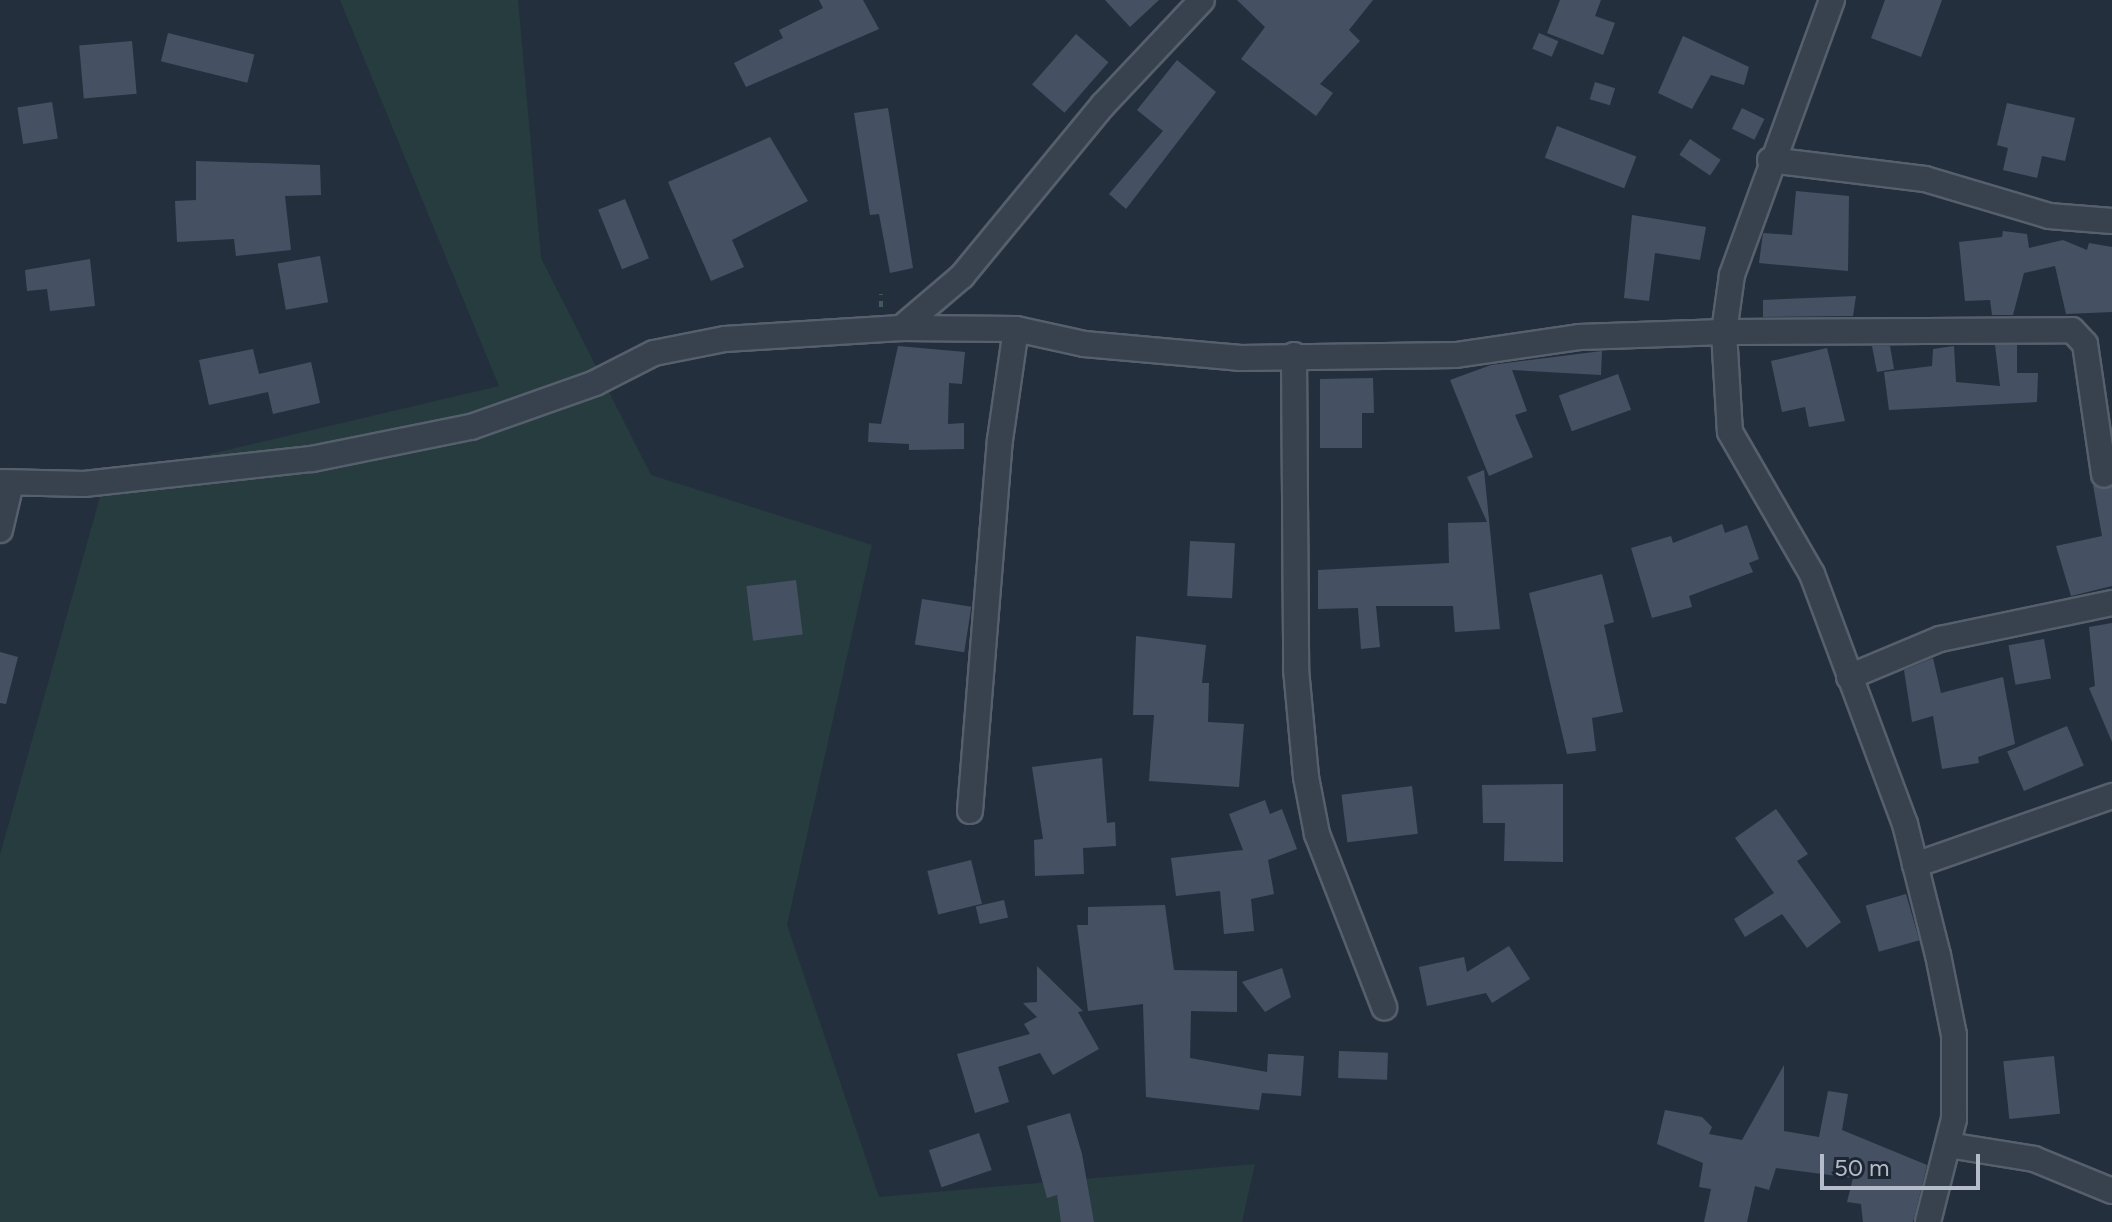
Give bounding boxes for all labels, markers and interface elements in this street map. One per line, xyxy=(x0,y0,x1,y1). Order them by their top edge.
scale bar xyxy=(1824,1138,1984,1188)
text: 50 m xyxy=(1834,1153,1890,1182)

